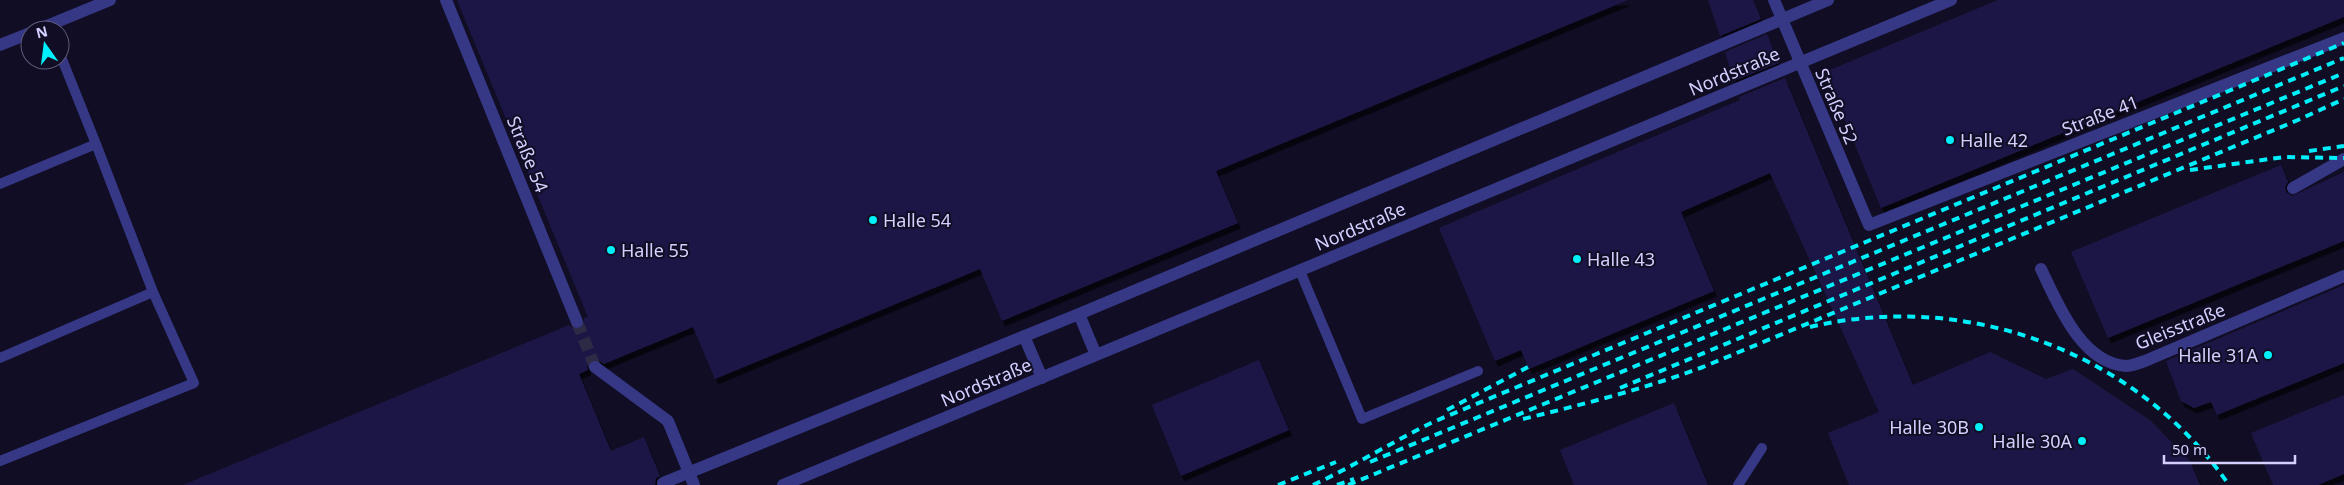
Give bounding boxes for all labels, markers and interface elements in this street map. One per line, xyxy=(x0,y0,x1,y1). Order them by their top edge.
north arrow xyxy=(20,20,70,70)
text: N xyxy=(34,21,50,42)
street label: Nordstraße xyxy=(1685,41,1783,101)
street label: Straße 52 xyxy=(1810,64,1864,148)
street label: Straße 41 xyxy=(2058,89,2142,141)
street label: Straße 54 xyxy=(502,112,554,196)
place label: Halle 42 xyxy=(1960,128,2028,152)
marker: Halle 42 xyxy=(1944,134,1956,146)
street label: Nordstraße xyxy=(1311,196,1409,256)
place label: Halle 54 xyxy=(883,208,951,232)
marker: Halle 54 xyxy=(867,214,879,226)
place label: Halle 55 xyxy=(621,238,689,262)
marker: Halle 55 xyxy=(605,244,617,256)
place label: Halle 43 xyxy=(1587,247,1655,271)
marker: Halle 43 xyxy=(1571,253,1583,265)
street label: Gleisstraße xyxy=(2131,297,2229,355)
place label: Halle 31A xyxy=(2178,343,2258,367)
marker: Halle 31A xyxy=(2262,349,2274,361)
street label: Nordstraße xyxy=(937,352,1035,412)
place label: Halle 30B xyxy=(1889,415,1969,439)
marker: Halle 30B xyxy=(1973,421,1985,433)
place label: Halle 30A xyxy=(1992,429,2072,453)
scale bar xyxy=(2164,432,2295,464)
marker: Halle 30A xyxy=(2076,435,2088,447)
text: 50 m xyxy=(2172,439,2207,459)

